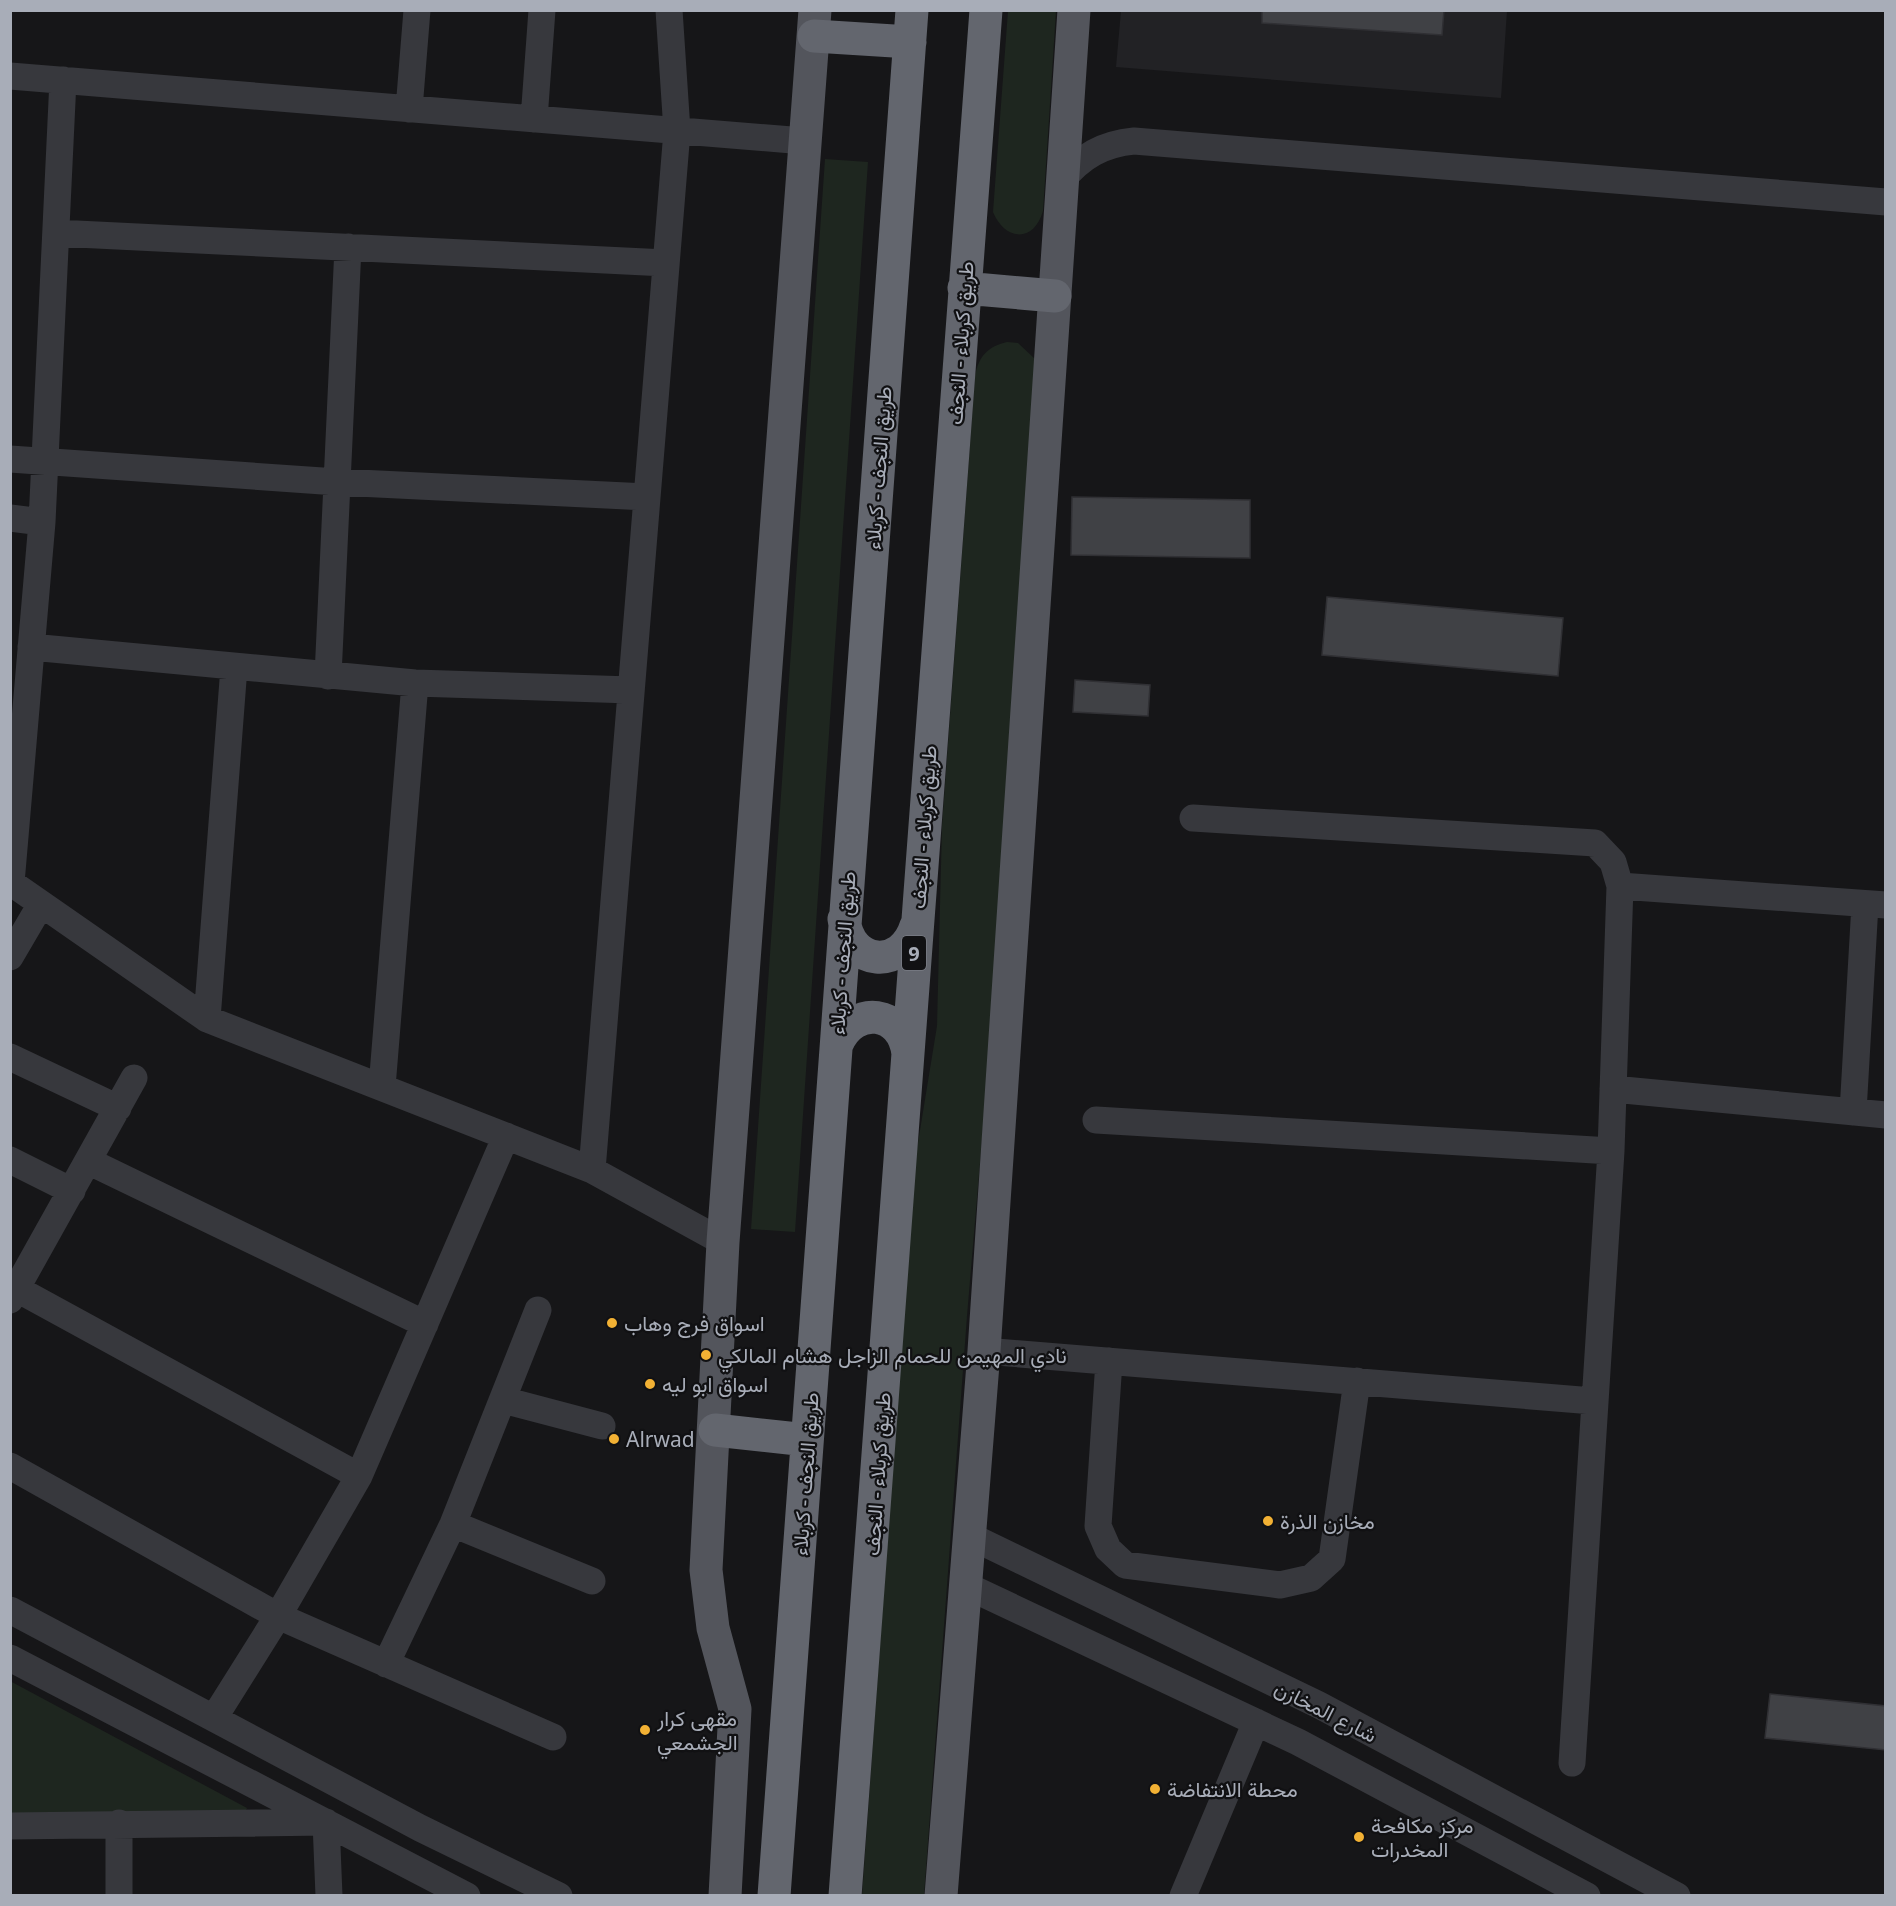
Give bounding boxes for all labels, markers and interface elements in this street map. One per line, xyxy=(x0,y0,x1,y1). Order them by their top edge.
street label: طريق كربلاء - النجف xyxy=(940,260,980,426)
street label: طريق النجف - كربلاء xyxy=(858,385,898,551)
street label: طريق كربلاء - النجف xyxy=(903,744,943,910)
street label: طريق النجف - كربلاء xyxy=(822,870,862,1036)
road number: 9 xyxy=(902,936,926,970)
place label: اسواق فرج وهاب xyxy=(624,1309,765,1338)
marker: اسواق فرج وهاب xyxy=(605,1316,619,1330)
place label: نادي المهيمن للحمام الزاجل هشام المالكي xyxy=(718,1341,1067,1373)
marker: نادي المهيمن للحمام الزاجل هشام المالكي xyxy=(699,1348,713,1362)
place label: اسواق ابو ليه xyxy=(662,1370,768,1398)
marker: اسواق ابو ليه xyxy=(643,1377,657,1391)
street label: طريق النجف - كربلاء xyxy=(785,1391,825,1557)
street label: طريق كربلاء - النجف xyxy=(857,1391,897,1557)
place label: Alrwad xyxy=(626,1425,695,1453)
marker: Alrwad xyxy=(607,1432,621,1446)
place label: مخازن الذرة xyxy=(1280,1507,1375,1535)
marker: مخازن الذرة xyxy=(1261,1514,1275,1528)
street label: شارع المخازن xyxy=(1270,1673,1382,1750)
place label: مقهى كرار الجشمعي xyxy=(656,1704,738,1760)
marker: مقهى كرار الجشمعي xyxy=(638,1723,652,1737)
place label: محطة الانتفاضة xyxy=(1167,1775,1298,1803)
marker: محطة الانتفاضة xyxy=(1148,1782,1162,1796)
place label: مركز مكافحة المخدرات xyxy=(1371,1811,1473,1863)
marker: مركز مكافحة المخدرات xyxy=(1352,1830,1366,1844)

